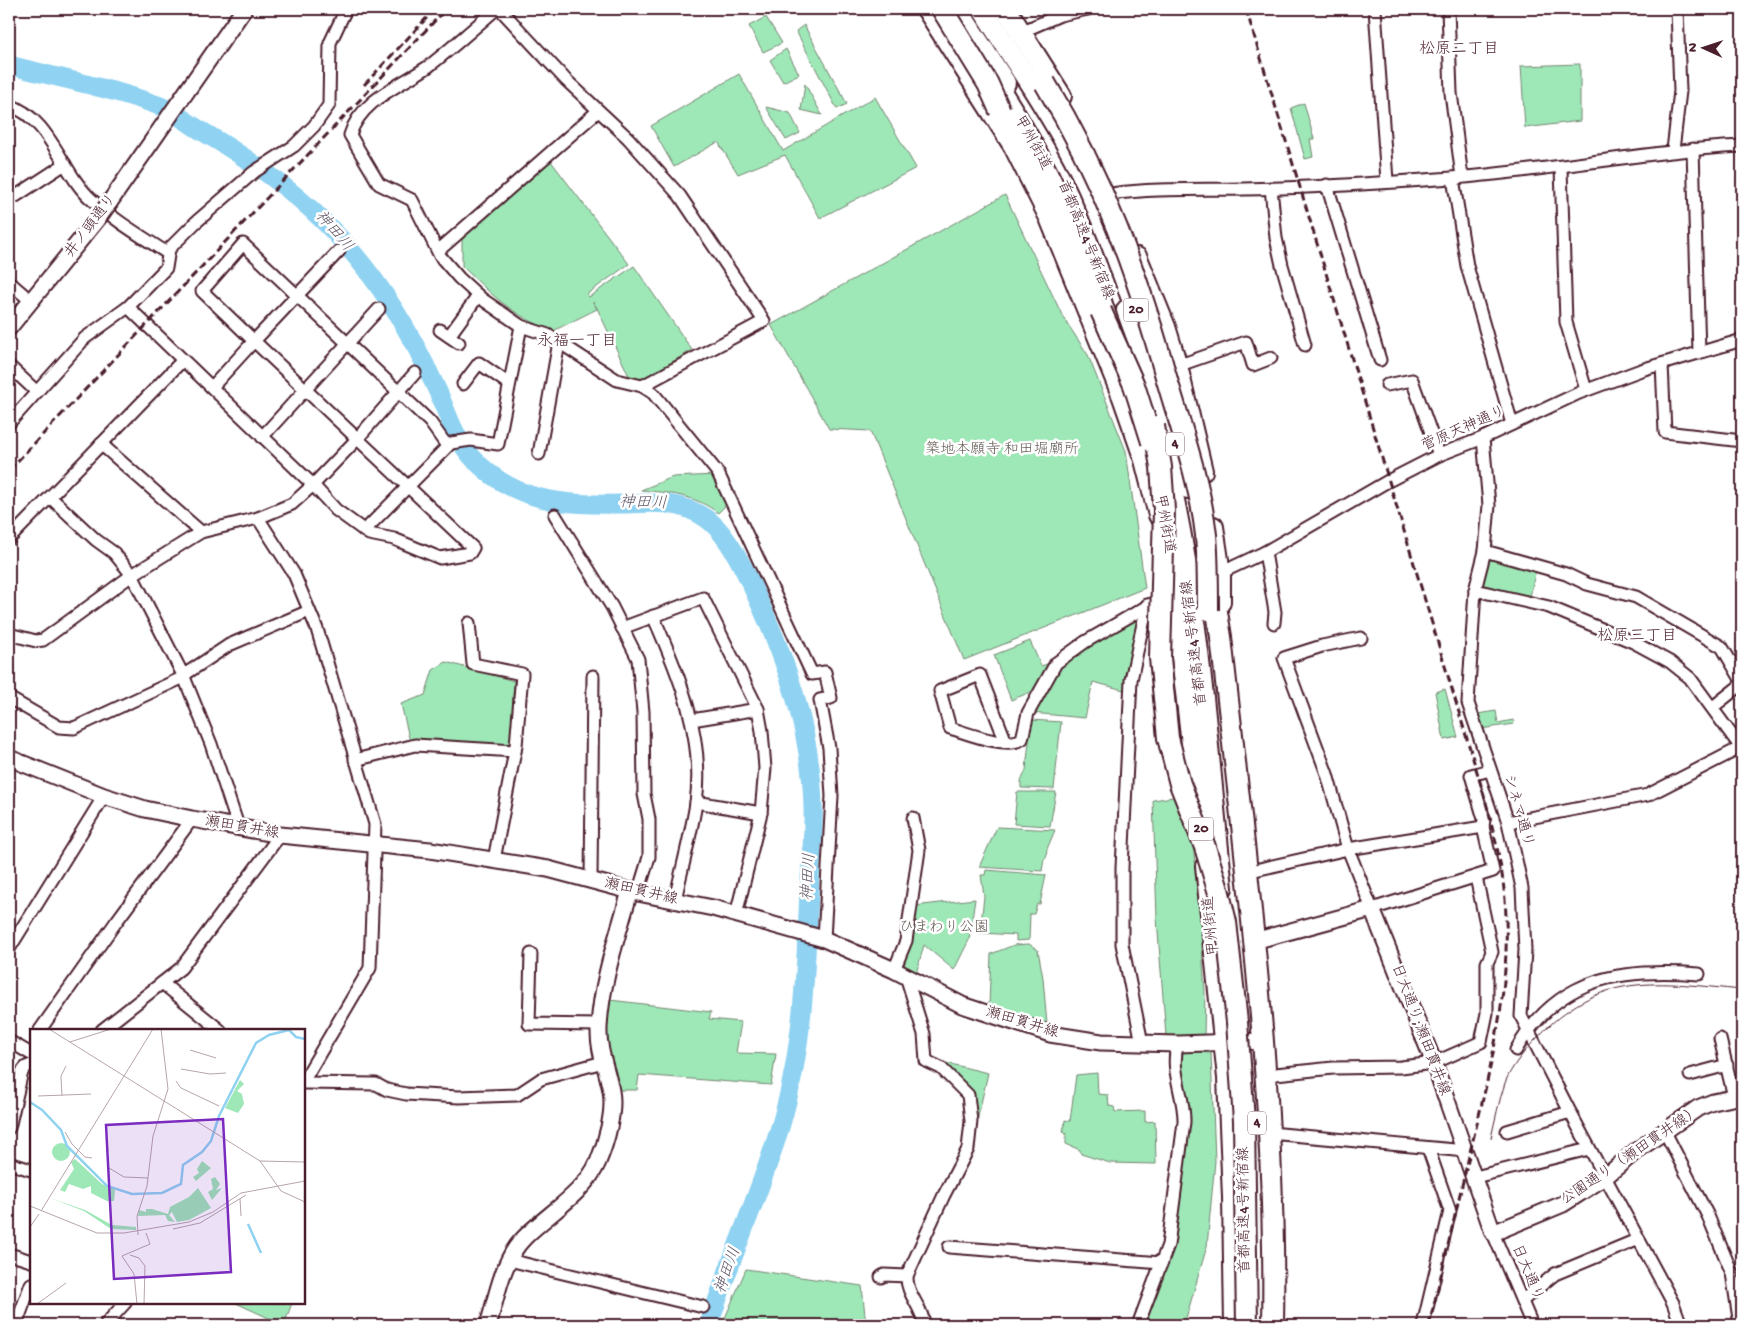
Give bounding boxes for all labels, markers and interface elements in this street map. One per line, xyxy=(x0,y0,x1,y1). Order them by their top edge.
north arrow xyxy=(1678,22,1728,72)
district label: 松原二丁目 xyxy=(1419,40,1499,60)
text: N xyxy=(1685,42,1702,52)
street label: 甲州街道 xyxy=(1010,112,1054,174)
street label: 首都高速4号新宿線 xyxy=(1053,177,1118,302)
street label: 井ノ頭通り xyxy=(60,190,121,261)
water label: 神田川 xyxy=(310,207,357,256)
road number: 20 xyxy=(1124,298,1148,322)
district label: 永福一丁目 xyxy=(537,331,617,352)
street label: 菅原天神通り xyxy=(1419,402,1509,456)
road number: 4 xyxy=(1166,432,1184,456)
park label: 築地本願寺 和田堀廟所 xyxy=(925,440,1079,459)
water label: 神田川 xyxy=(619,493,667,514)
street label: 甲州街道 xyxy=(1150,493,1178,555)
street label: 首都高速4号新宿線 xyxy=(1177,579,1212,707)
district label: 松原三丁目 xyxy=(1597,627,1677,647)
street label: シネマ通り xyxy=(1499,772,1537,850)
street label: 瀬田貫井線 xyxy=(203,812,281,843)
road number: 20 xyxy=(1188,818,1214,841)
water label: 神田川 xyxy=(798,852,821,901)
street label: 瀬田貫井線 xyxy=(602,874,680,909)
street label: 甲州街道 xyxy=(1200,895,1224,957)
park label: ひまわり公園 xyxy=(899,919,989,937)
street label: 日大通り;瀬田貫井線 xyxy=(1387,961,1454,1098)
street label: 瀬田貫井線 xyxy=(983,1002,1061,1043)
inset map xyxy=(30,1029,305,1304)
street label: 公園通り（瀬田貫井線） xyxy=(1557,1102,1704,1210)
road number: 4 xyxy=(1248,1112,1266,1134)
street label: 首都高速4号新宿線 xyxy=(1234,1146,1255,1274)
street label: 日大通り xyxy=(1507,1242,1547,1304)
water label: 神田川 xyxy=(711,1245,746,1297)

